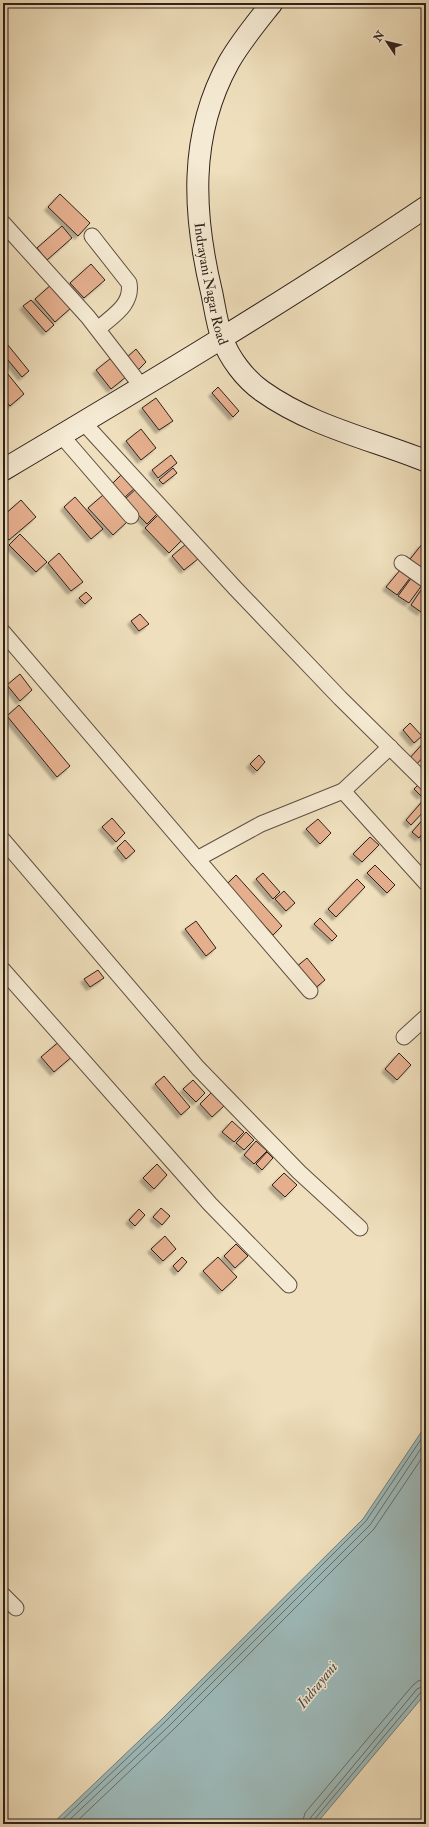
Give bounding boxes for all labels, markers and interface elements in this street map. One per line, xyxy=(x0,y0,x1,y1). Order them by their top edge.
north arrow xyxy=(367,22,407,62)
text: N xyxy=(370,28,388,45)
street label: Indrayani Nagar Road xyxy=(191,222,232,347)
water label: Indrayani xyxy=(292,1658,342,1713)

